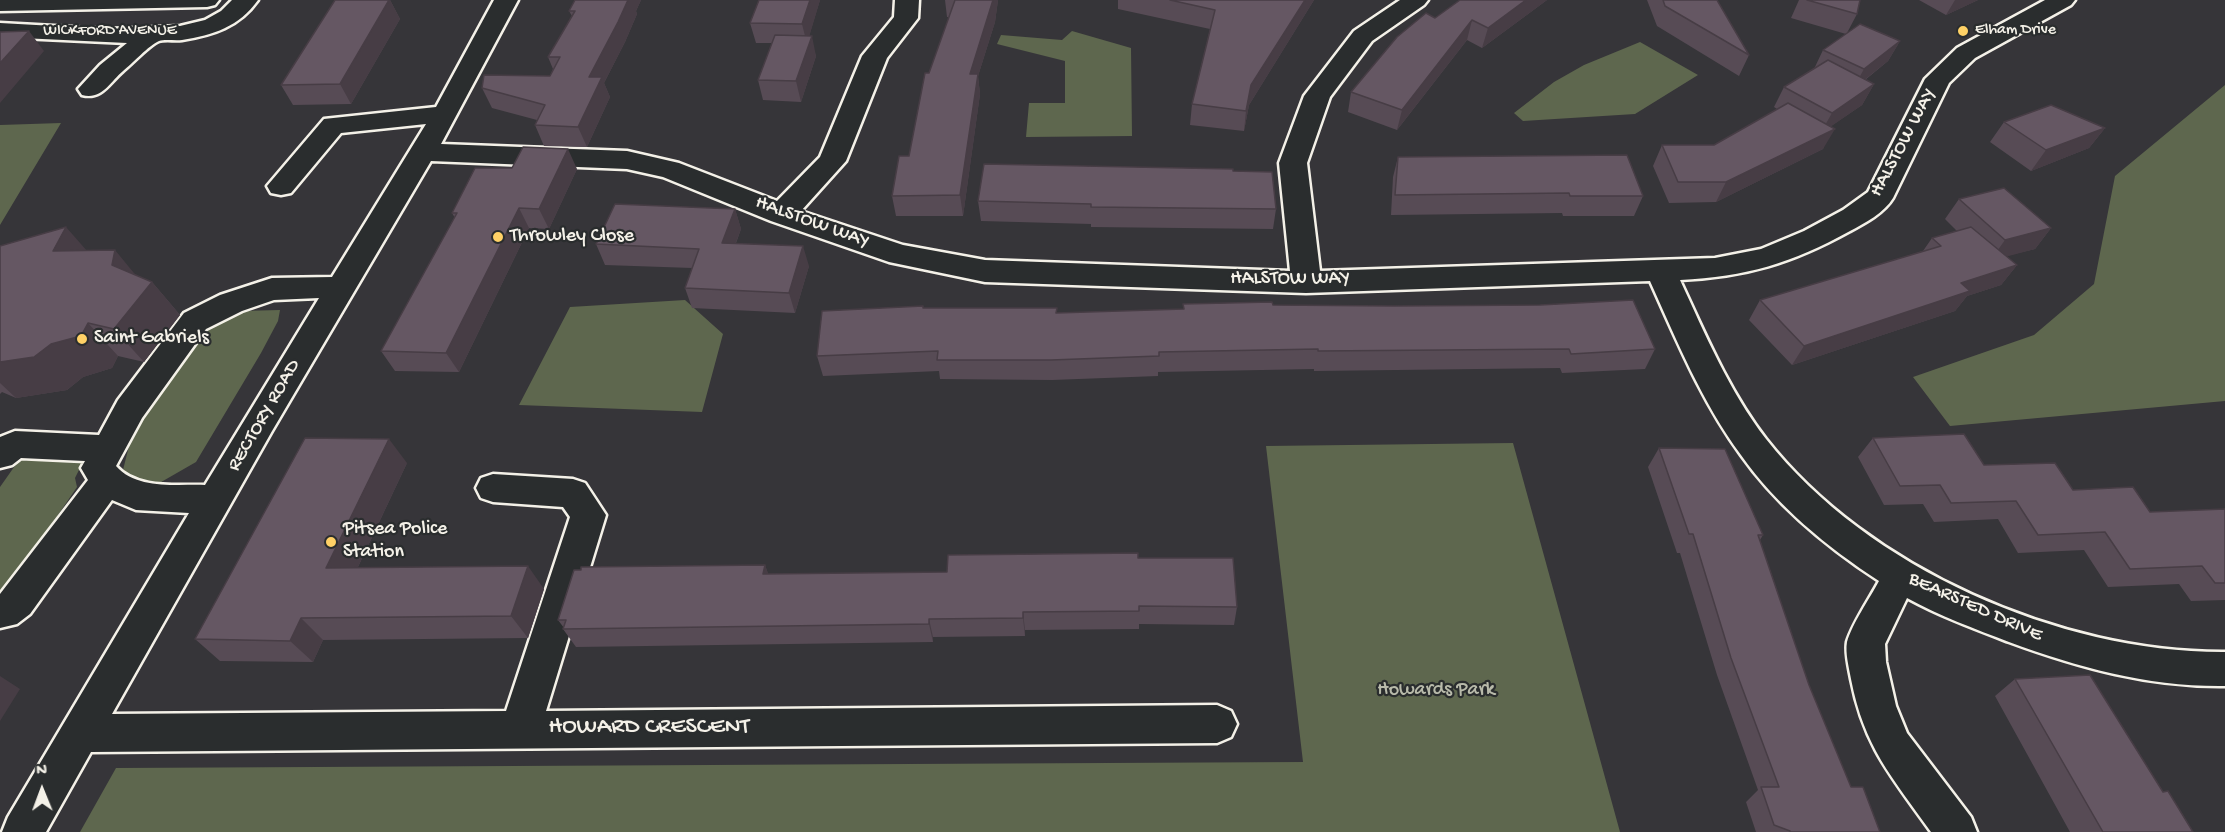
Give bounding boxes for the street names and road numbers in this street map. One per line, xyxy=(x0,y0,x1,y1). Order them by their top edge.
street label: WICKFORD AVENUE xyxy=(43,22,177,42)
street label: HALSTOW WAY xyxy=(1865,85,1943,201)
street label: HALSTOW WAY xyxy=(752,191,872,255)
street label: HALSTOW WAY xyxy=(1230,268,1350,292)
street label: RECTORY ROAD xyxy=(223,356,307,476)
street label: BEARSTED DRIVE xyxy=(1904,568,2046,648)
street label: HOWARD CRESCENT xyxy=(548,714,750,742)

